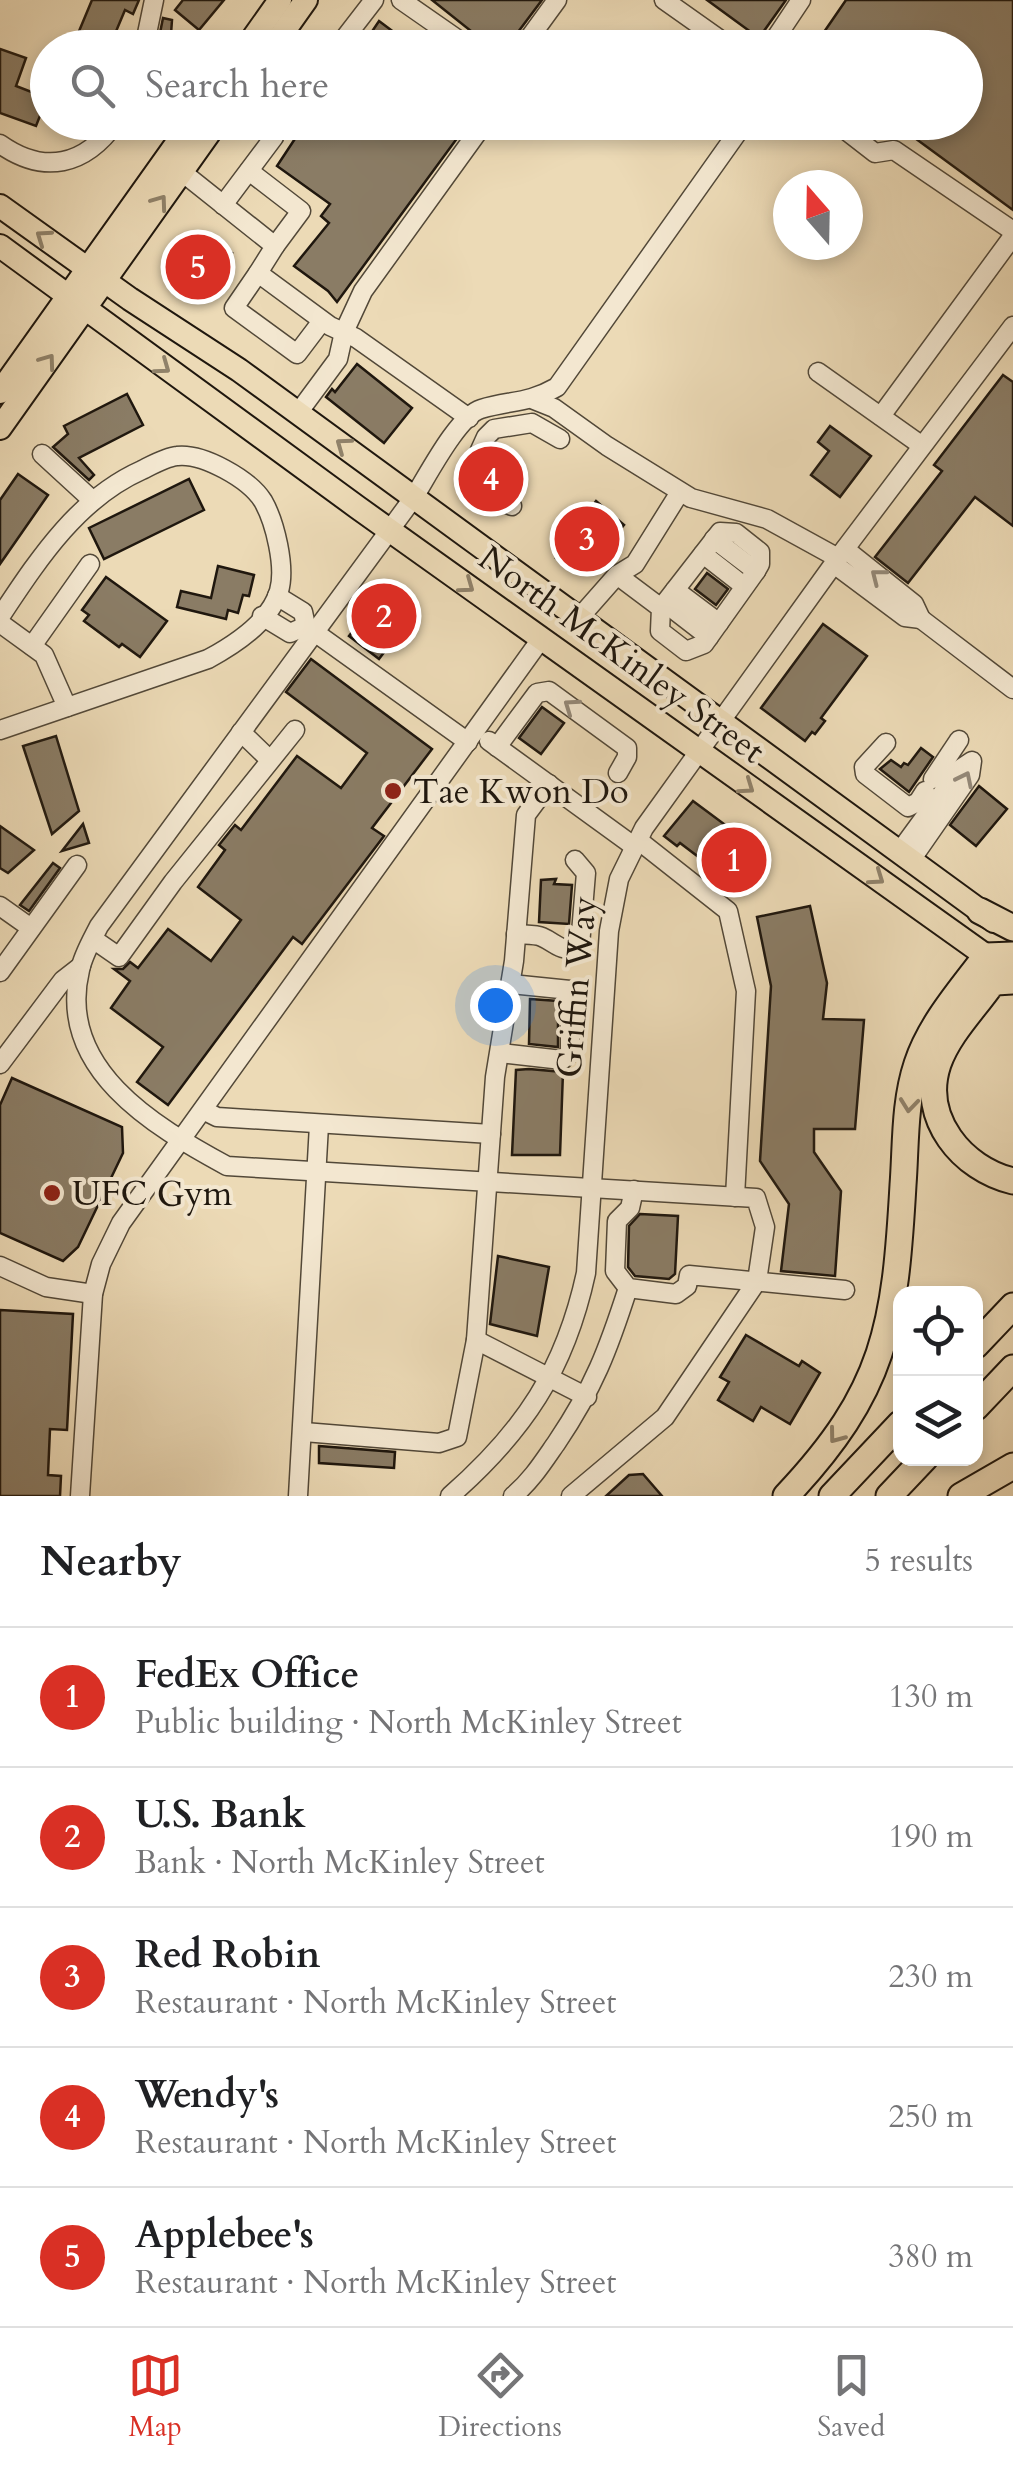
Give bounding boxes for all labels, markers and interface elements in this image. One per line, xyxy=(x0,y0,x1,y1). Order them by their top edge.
search box xyxy=(30,30,983,140)
icon: search xyxy=(65,58,120,113)
text: Search here xyxy=(145,59,329,111)
north arrow xyxy=(773,170,863,260)
one-way arrow xyxy=(148,195,166,213)
pin: 5 xyxy=(166,230,230,304)
one-way arrow xyxy=(36,231,55,249)
one-way arrow xyxy=(36,354,54,372)
one-way arrow xyxy=(152,355,170,373)
one-way arrow xyxy=(336,440,354,457)
pin: 4 xyxy=(458,442,524,516)
pin: 3 xyxy=(554,502,620,576)
street label: North McKinley Street xyxy=(469,535,774,775)
one-way arrow xyxy=(871,570,889,588)
one-way arrow xyxy=(456,574,474,592)
pin: 2 xyxy=(352,578,416,654)
one-way arrow xyxy=(563,700,582,718)
place label: Tae Kwon Do xyxy=(413,768,629,816)
one-way arrow xyxy=(952,771,972,789)
one-way arrow xyxy=(736,775,754,792)
marker: Tae Kwon Do xyxy=(382,780,404,802)
pin: 1 xyxy=(702,822,766,898)
one-way arrow xyxy=(865,866,884,884)
street label: Griffin Way xyxy=(545,894,609,1080)
your location xyxy=(470,980,521,1031)
one-way arrow xyxy=(899,1098,920,1114)
place label: UFC Gym xyxy=(72,1170,233,1218)
marker: UFC Gym xyxy=(41,1182,63,1204)
map controls xyxy=(893,1286,983,1466)
button: locate xyxy=(893,1286,983,1376)
button: layers xyxy=(893,1376,983,1466)
one-way arrow xyxy=(830,1425,848,1444)
text: Nearby xyxy=(40,1533,182,1590)
text: 5 results xyxy=(865,1539,973,1583)
text: FedEx Office xyxy=(135,1649,359,1701)
text: 1 xyxy=(64,1675,81,1719)
text: 130 m xyxy=(888,1675,973,1719)
text: Public building · North McKinley Street xyxy=(135,1701,682,1745)
text: U.S. Bank xyxy=(135,1789,306,1841)
text: 2 xyxy=(64,1815,81,1859)
text: 190 m xyxy=(888,1815,973,1859)
text: Bank · North McKinley Street xyxy=(135,1841,545,1885)
text: Red Robin xyxy=(135,1929,321,1981)
text: 3 xyxy=(64,1955,81,1999)
text: 230 m xyxy=(888,1955,973,1999)
text: Restaurant · North McKinley Street xyxy=(135,1981,616,2025)
text: Wendy's xyxy=(135,2069,279,2121)
text: 4 xyxy=(64,2095,81,2139)
text: 250 m xyxy=(888,2095,973,2139)
text: Restaurant · North McKinley Street xyxy=(135,2121,616,2165)
text: Applebee's xyxy=(135,2209,314,2261)
text: 5 xyxy=(64,2235,81,2279)
text: 380 m xyxy=(888,2235,973,2279)
text: Restaurant · North McKinley Street xyxy=(135,2261,616,2305)
tab: Map xyxy=(128,2348,183,2446)
tab: Directions xyxy=(438,2348,562,2446)
tab: Saved xyxy=(817,2348,885,2446)

